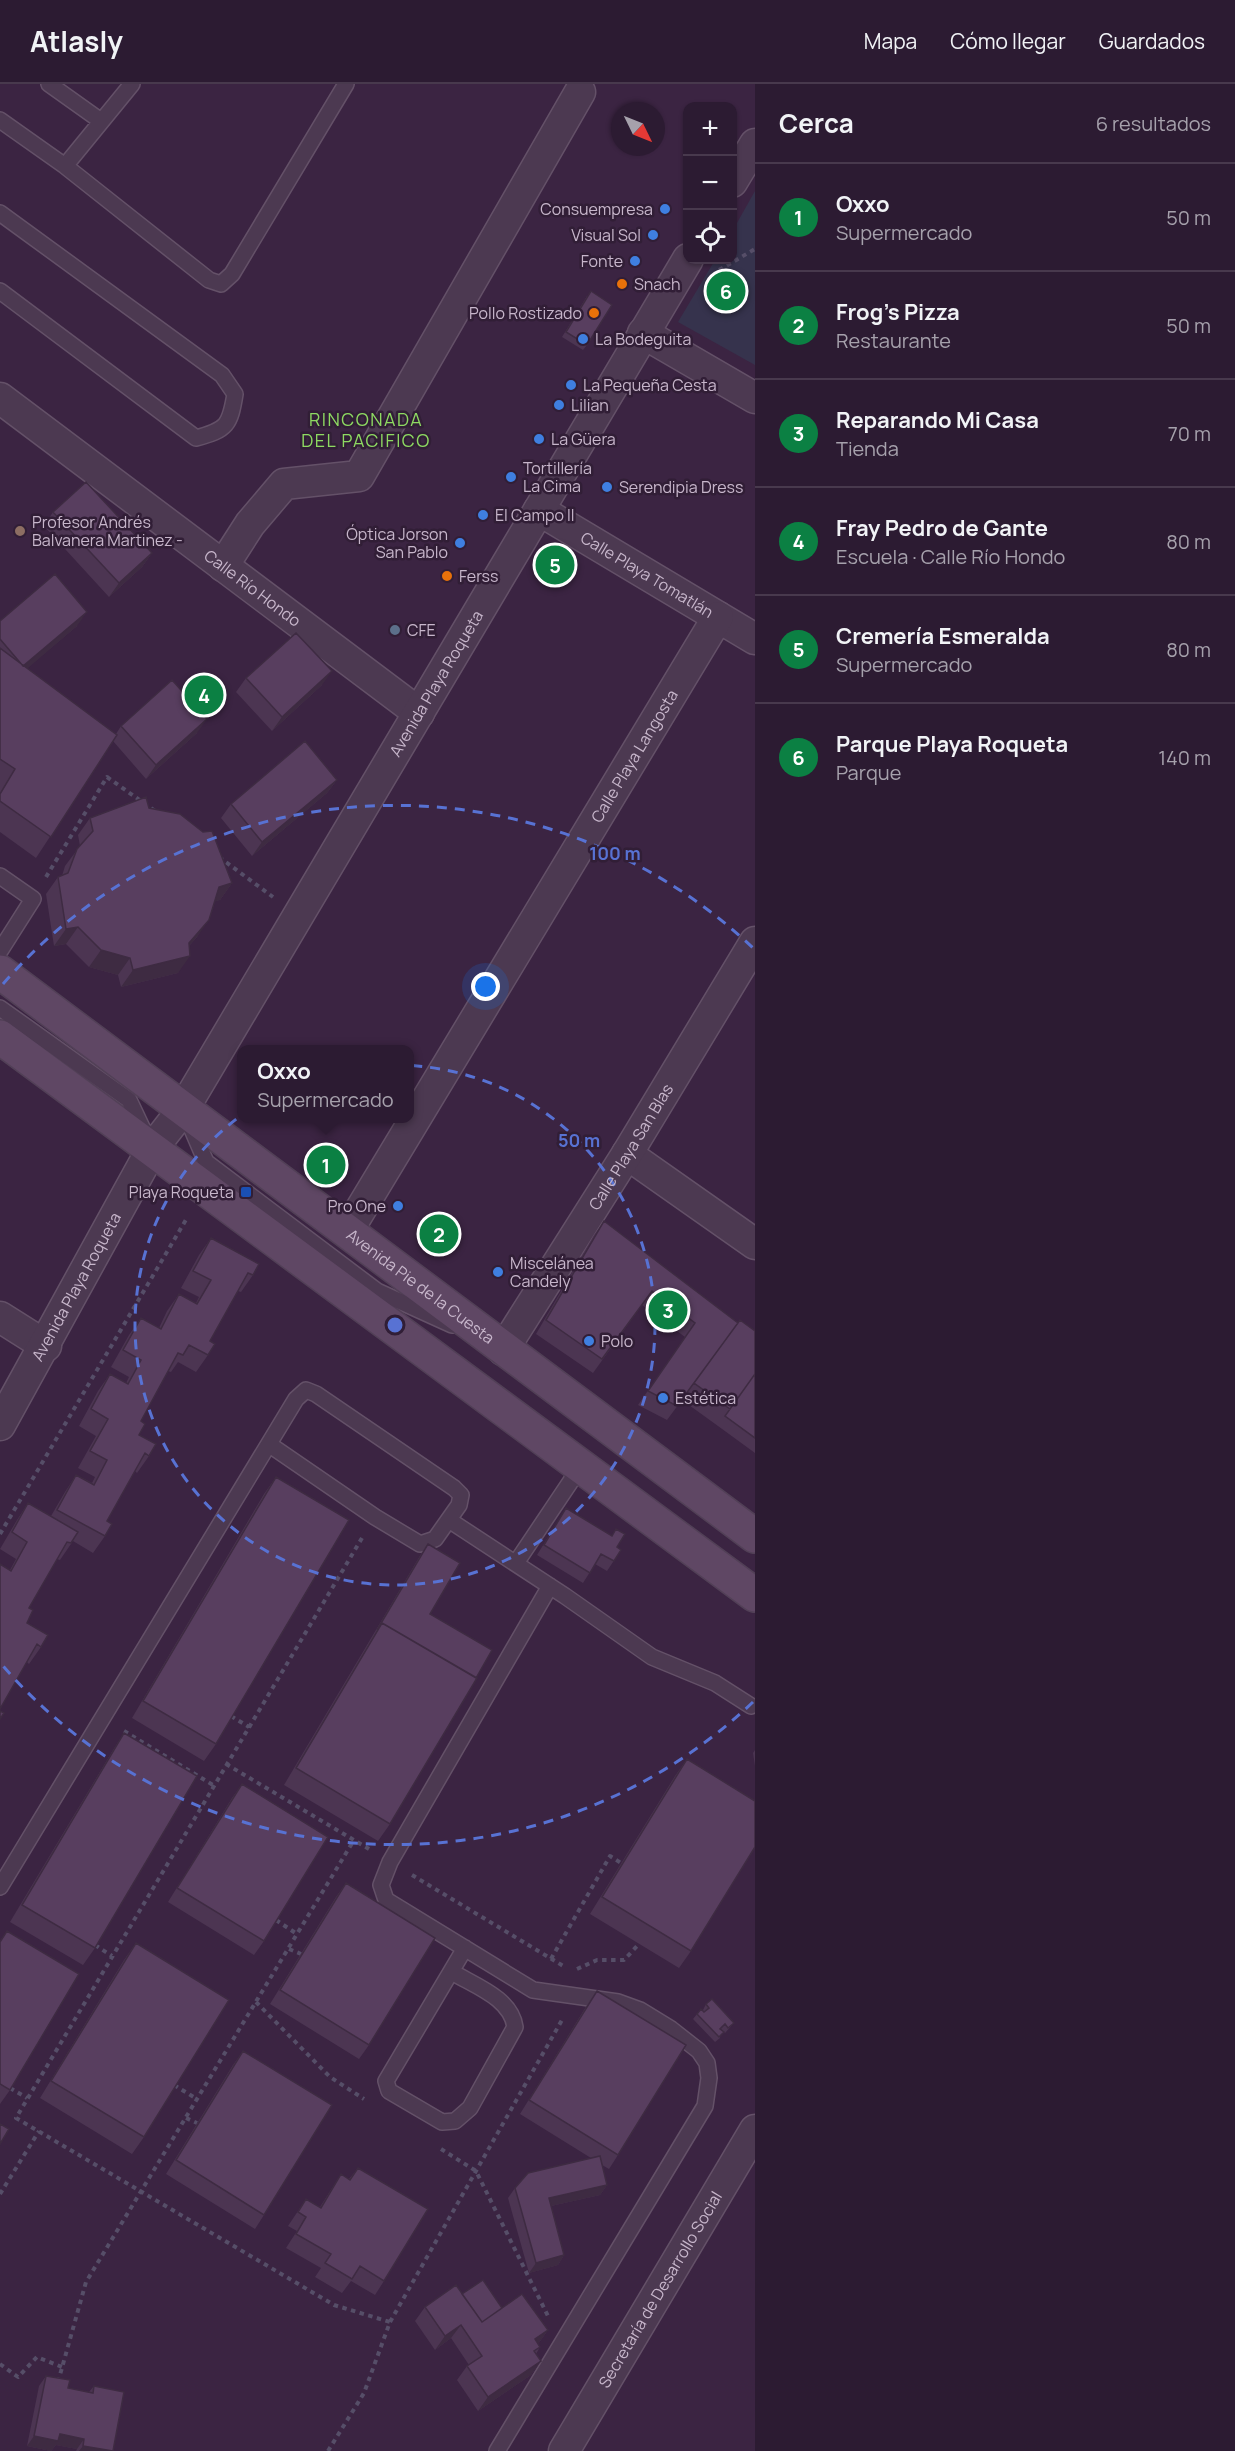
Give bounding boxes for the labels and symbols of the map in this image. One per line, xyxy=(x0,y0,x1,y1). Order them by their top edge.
north arrow xyxy=(611,102,665,156)
place label: Consuempresa xyxy=(540,198,653,220)
marker: Consuempresa xyxy=(658,202,672,216)
place label: Visual Sol xyxy=(571,224,641,246)
marker: Visual Sol xyxy=(646,228,660,242)
place label: Fonte xyxy=(581,250,623,272)
marker: Fonte xyxy=(628,254,642,268)
pin: 6 xyxy=(706,268,746,314)
place label: Snach xyxy=(634,273,681,295)
marker: Snach xyxy=(615,277,629,291)
place label: Pollo Rostizado xyxy=(469,302,582,324)
marker: Pollo Rostizado xyxy=(587,306,601,320)
place label: La Bodeguita xyxy=(595,328,691,350)
marker: La Bodeguita xyxy=(576,332,590,346)
place label: La Pequeña Cesta xyxy=(583,374,717,396)
marker: La Pequeña Cesta xyxy=(564,378,578,392)
place label: Lilian xyxy=(571,394,609,416)
marker: Lilian xyxy=(552,398,566,412)
district label: RINCONADA DEL PACIFICO xyxy=(301,407,431,452)
place label: La Güera xyxy=(551,428,616,450)
marker: La Güera xyxy=(532,432,546,446)
place label: Tortillería La Cima xyxy=(523,457,592,497)
marker: Tortillería La Cima xyxy=(504,470,518,484)
place label: Serendipia Dress xyxy=(619,476,743,498)
marker: Serendipia Dress xyxy=(600,480,614,494)
place label: El Campo II xyxy=(495,504,575,526)
marker: El Campo II xyxy=(476,508,490,522)
place label: Profesor Andrés Balvanera Martinez - xyxy=(32,511,183,551)
place label: Óptica Jorson San Pablo xyxy=(346,523,448,563)
marker: Profesor Andrés Balvanera Martinez - xyxy=(13,524,27,538)
street label: Calle Playa Tomatlán xyxy=(577,526,718,623)
marker: Óptica Jorson San Pablo xyxy=(453,536,467,550)
pin: 5 xyxy=(536,542,574,588)
street label: Calle Río Hondo xyxy=(200,544,305,631)
place label: Ferss xyxy=(459,565,498,587)
marker: Ferss xyxy=(440,569,454,583)
street label: Avenida Playa Roqueta xyxy=(384,606,488,761)
place label: CFE xyxy=(407,619,436,641)
marker: CFE xyxy=(388,623,402,637)
pin: 4 xyxy=(184,672,224,718)
street label: Calle Playa Langosta xyxy=(586,685,683,827)
text: 100 m xyxy=(589,841,641,865)
your location xyxy=(471,972,500,1001)
street label: Calle Playa San Blas xyxy=(583,1079,678,1214)
text: 50 m xyxy=(558,1128,600,1152)
pin: 1 xyxy=(306,1142,346,1188)
place label: Playa Roqueta xyxy=(129,1181,234,1203)
marker: Playa Roqueta xyxy=(239,1185,253,1199)
place label: Pro One xyxy=(328,1195,386,1217)
marker: Pro One xyxy=(391,1199,405,1213)
street label: Avenida Playa Roqueta xyxy=(26,1208,126,1365)
pin: 2 xyxy=(420,1212,458,1256)
street label: Avenida Pie de la Cuesta xyxy=(342,1224,499,1349)
place label: Miscelánea Candely xyxy=(510,1252,594,1292)
marker: Miscelánea Candely xyxy=(491,1265,505,1279)
pin: 3 xyxy=(648,1288,688,1332)
centre of rings xyxy=(385,1315,405,1335)
place label: Polo xyxy=(601,1330,633,1352)
marker: Polo xyxy=(582,1334,596,1348)
place label: Estética xyxy=(675,1387,736,1409)
marker: Estética xyxy=(656,1391,670,1405)
street label: Secretaría de Desarrollo Social xyxy=(593,2187,727,2392)

